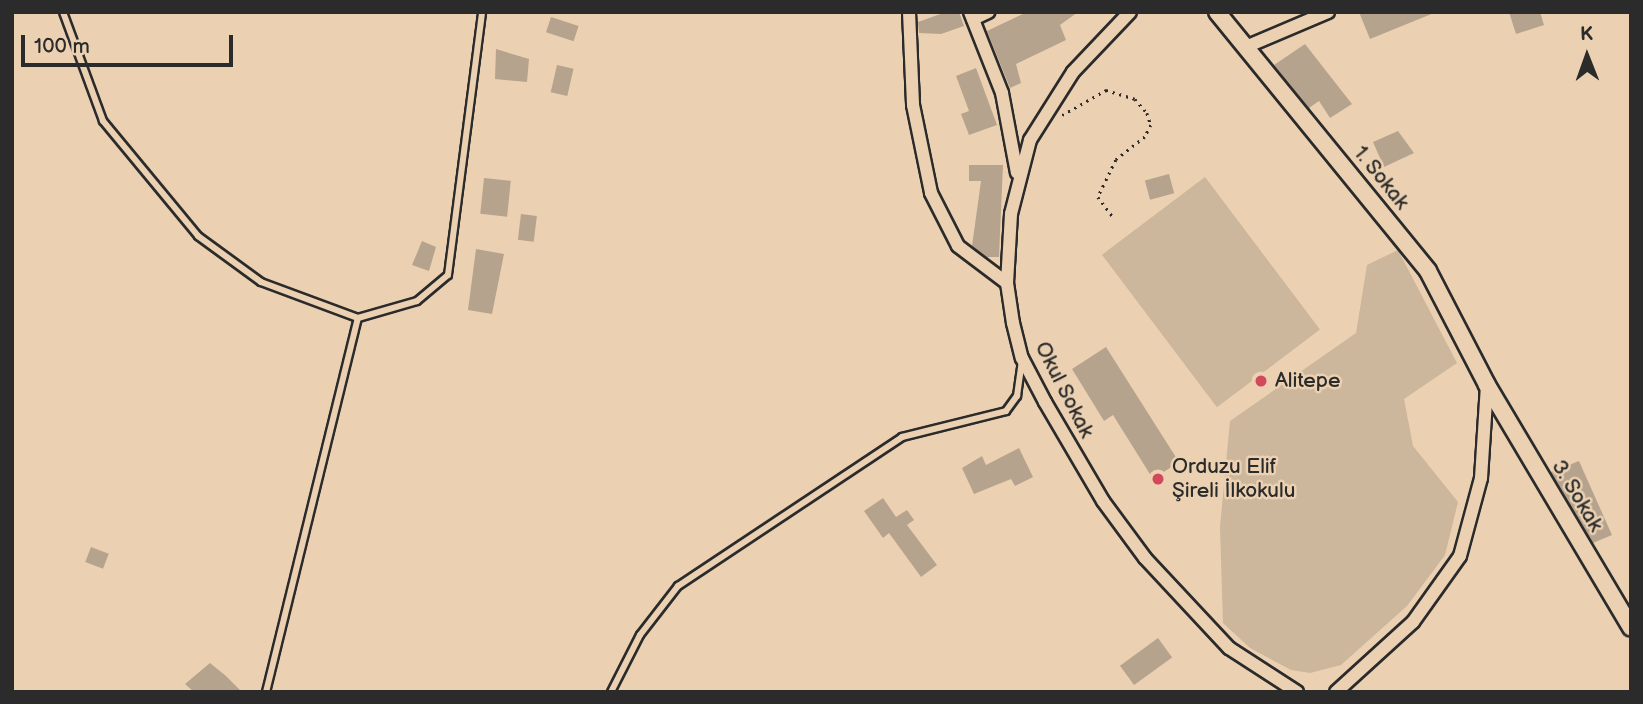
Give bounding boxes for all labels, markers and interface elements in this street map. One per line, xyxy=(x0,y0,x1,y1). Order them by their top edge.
scale bar xyxy=(24,21,236,65)
north arrow xyxy=(1552,21,1622,91)
text: K xyxy=(1580,23,1593,46)
text: 100 m xyxy=(34,34,90,59)
street label: 1. Sokak xyxy=(1348,141,1414,215)
street label: Okul Sokak xyxy=(1029,338,1099,442)
place label: Alitepe xyxy=(1275,368,1340,394)
marker: Alitepe xyxy=(1253,373,1269,389)
place label: Orduzu Elif Şireli İlkokulu xyxy=(1172,454,1295,504)
street label: 3. Sokak xyxy=(1546,455,1608,537)
marker: Orduzu Elif Şireli İlkokulu xyxy=(1150,471,1166,487)

